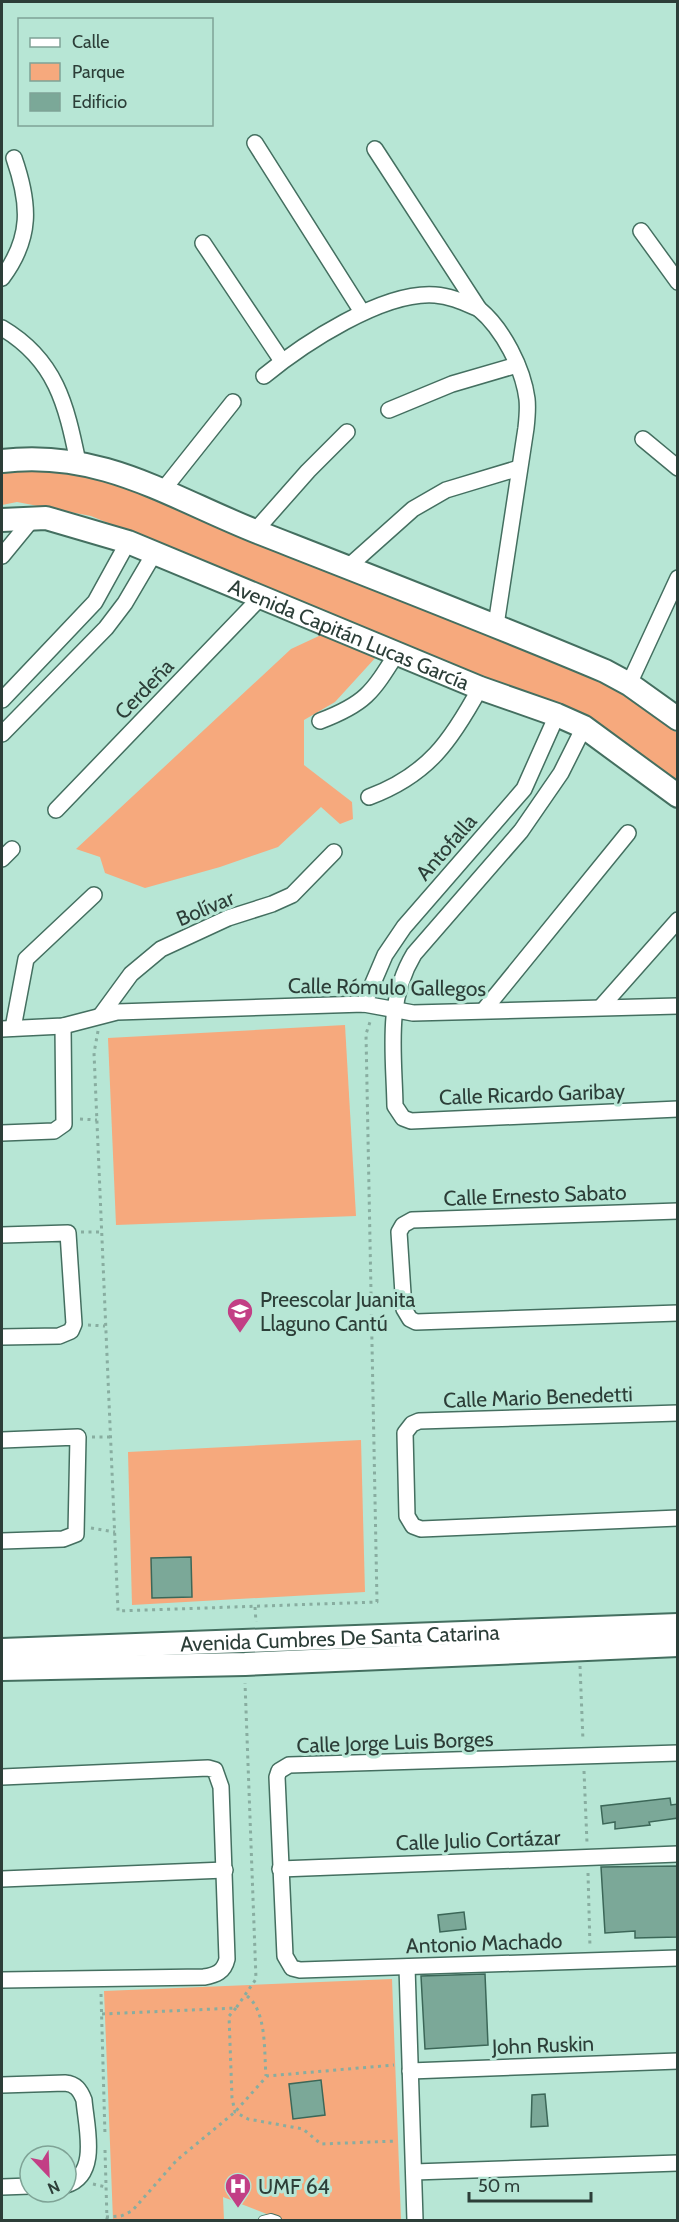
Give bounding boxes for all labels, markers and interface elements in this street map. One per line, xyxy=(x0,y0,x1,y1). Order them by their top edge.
legend xyxy=(18,18,213,126)
text: Calle xyxy=(72,31,109,53)
text: Parque xyxy=(72,61,125,83)
text: Edificio xyxy=(72,91,127,113)
street label: Avenida Capitán Lucas García xyxy=(225,573,473,695)
street label: Cerdeña xyxy=(109,654,179,724)
street label: Antofalla xyxy=(410,809,482,885)
street label: Bolívar xyxy=(172,885,238,931)
street label: Calle Rómulo Gallegos xyxy=(288,973,487,1001)
street label: Calle Ricardo Garibay xyxy=(438,1078,626,1110)
street label: Calle Ernesto Sabato xyxy=(443,1179,627,1211)
place label: Preescolar Juanita Llaguno Cantú xyxy=(260,1287,415,1336)
school or university icon: Preescolar Juanita Llaguno Cantú xyxy=(225,1296,255,1334)
street label: Calle Mario Benedetti xyxy=(443,1381,633,1413)
street label: Avenida Cumbres De Santa Catarina xyxy=(180,1619,500,1656)
street label: Calle Jorge Luis Borges xyxy=(296,1726,494,1758)
street label: Calle Julio Cortázar xyxy=(395,1825,561,1855)
street label: Antonio Machado xyxy=(405,1928,563,1958)
street label: John Ruskin xyxy=(491,2031,594,2059)
north arrow xyxy=(18,2144,78,2204)
scale bar xyxy=(469,2165,590,2203)
hospital icon: UMF 64 xyxy=(223,2171,253,2209)
place label: UMF 64 xyxy=(258,2174,330,2199)
text: 50 m xyxy=(478,2175,520,2197)
text: N xyxy=(45,2176,63,2198)

